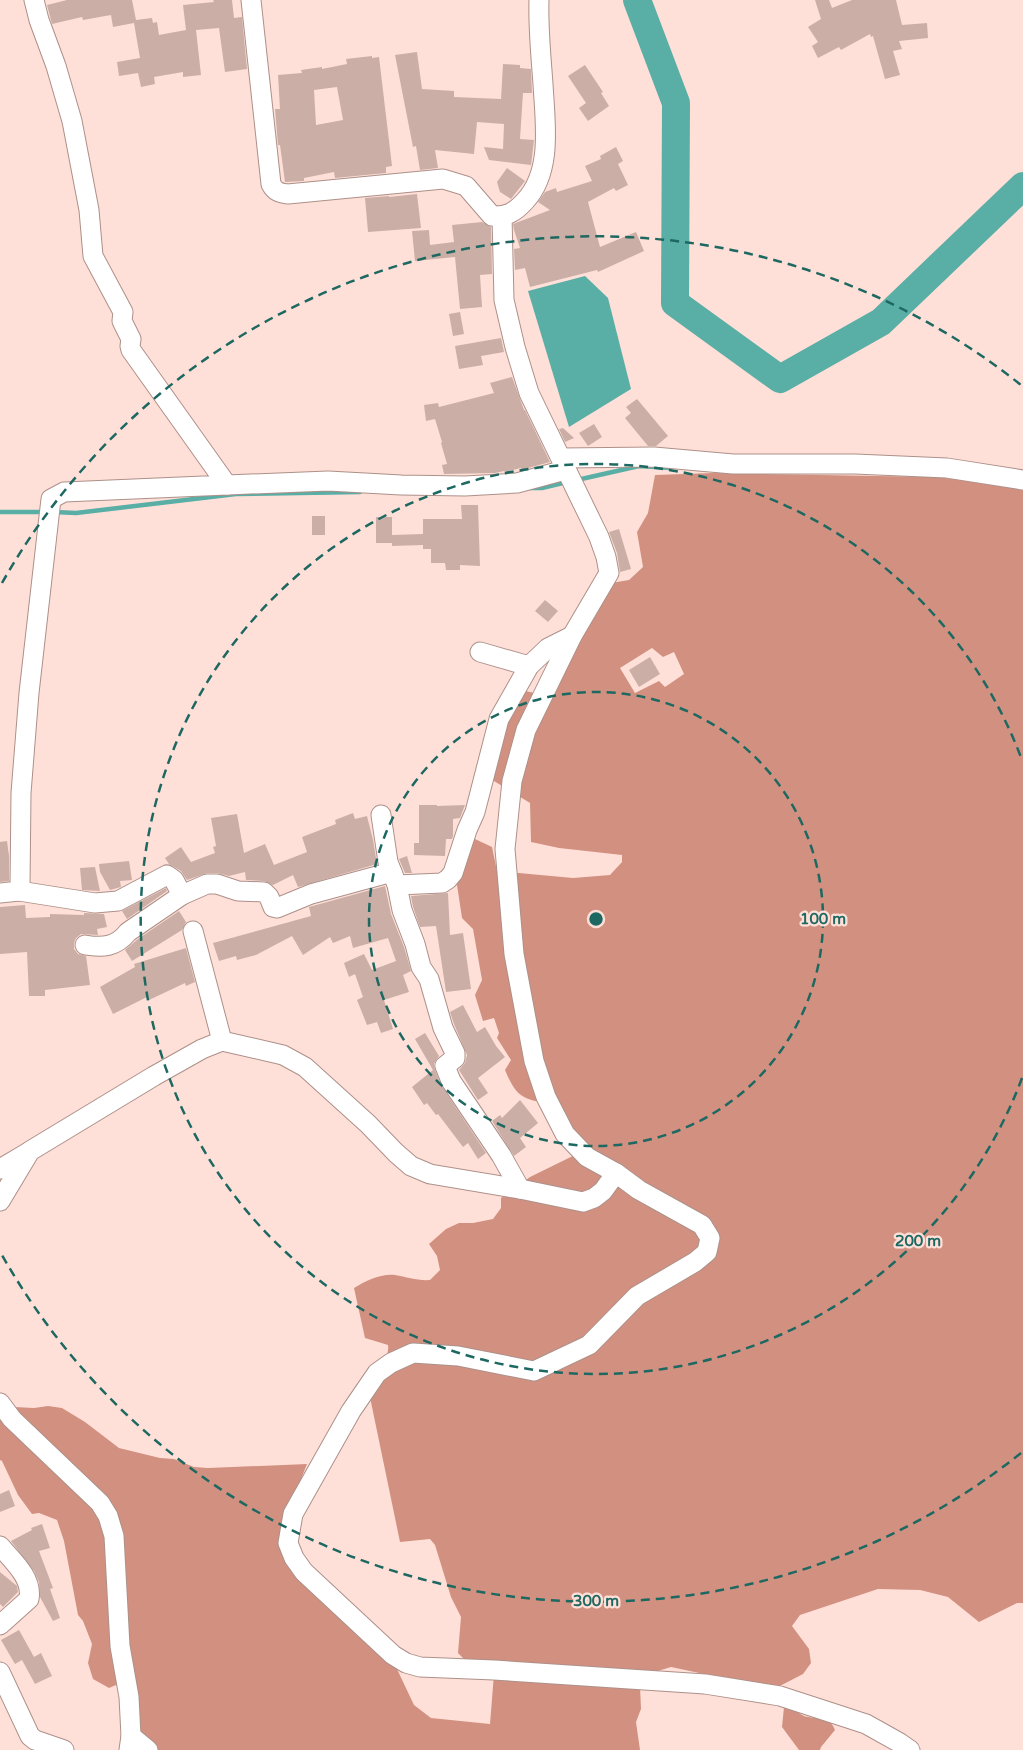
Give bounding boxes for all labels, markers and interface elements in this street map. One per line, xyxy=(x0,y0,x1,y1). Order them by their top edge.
centre of rings xyxy=(587,910,605,928)
text: 100 m xyxy=(800,910,846,928)
text: 200 m xyxy=(895,1232,941,1250)
text: 300 m xyxy=(573,1592,619,1610)

